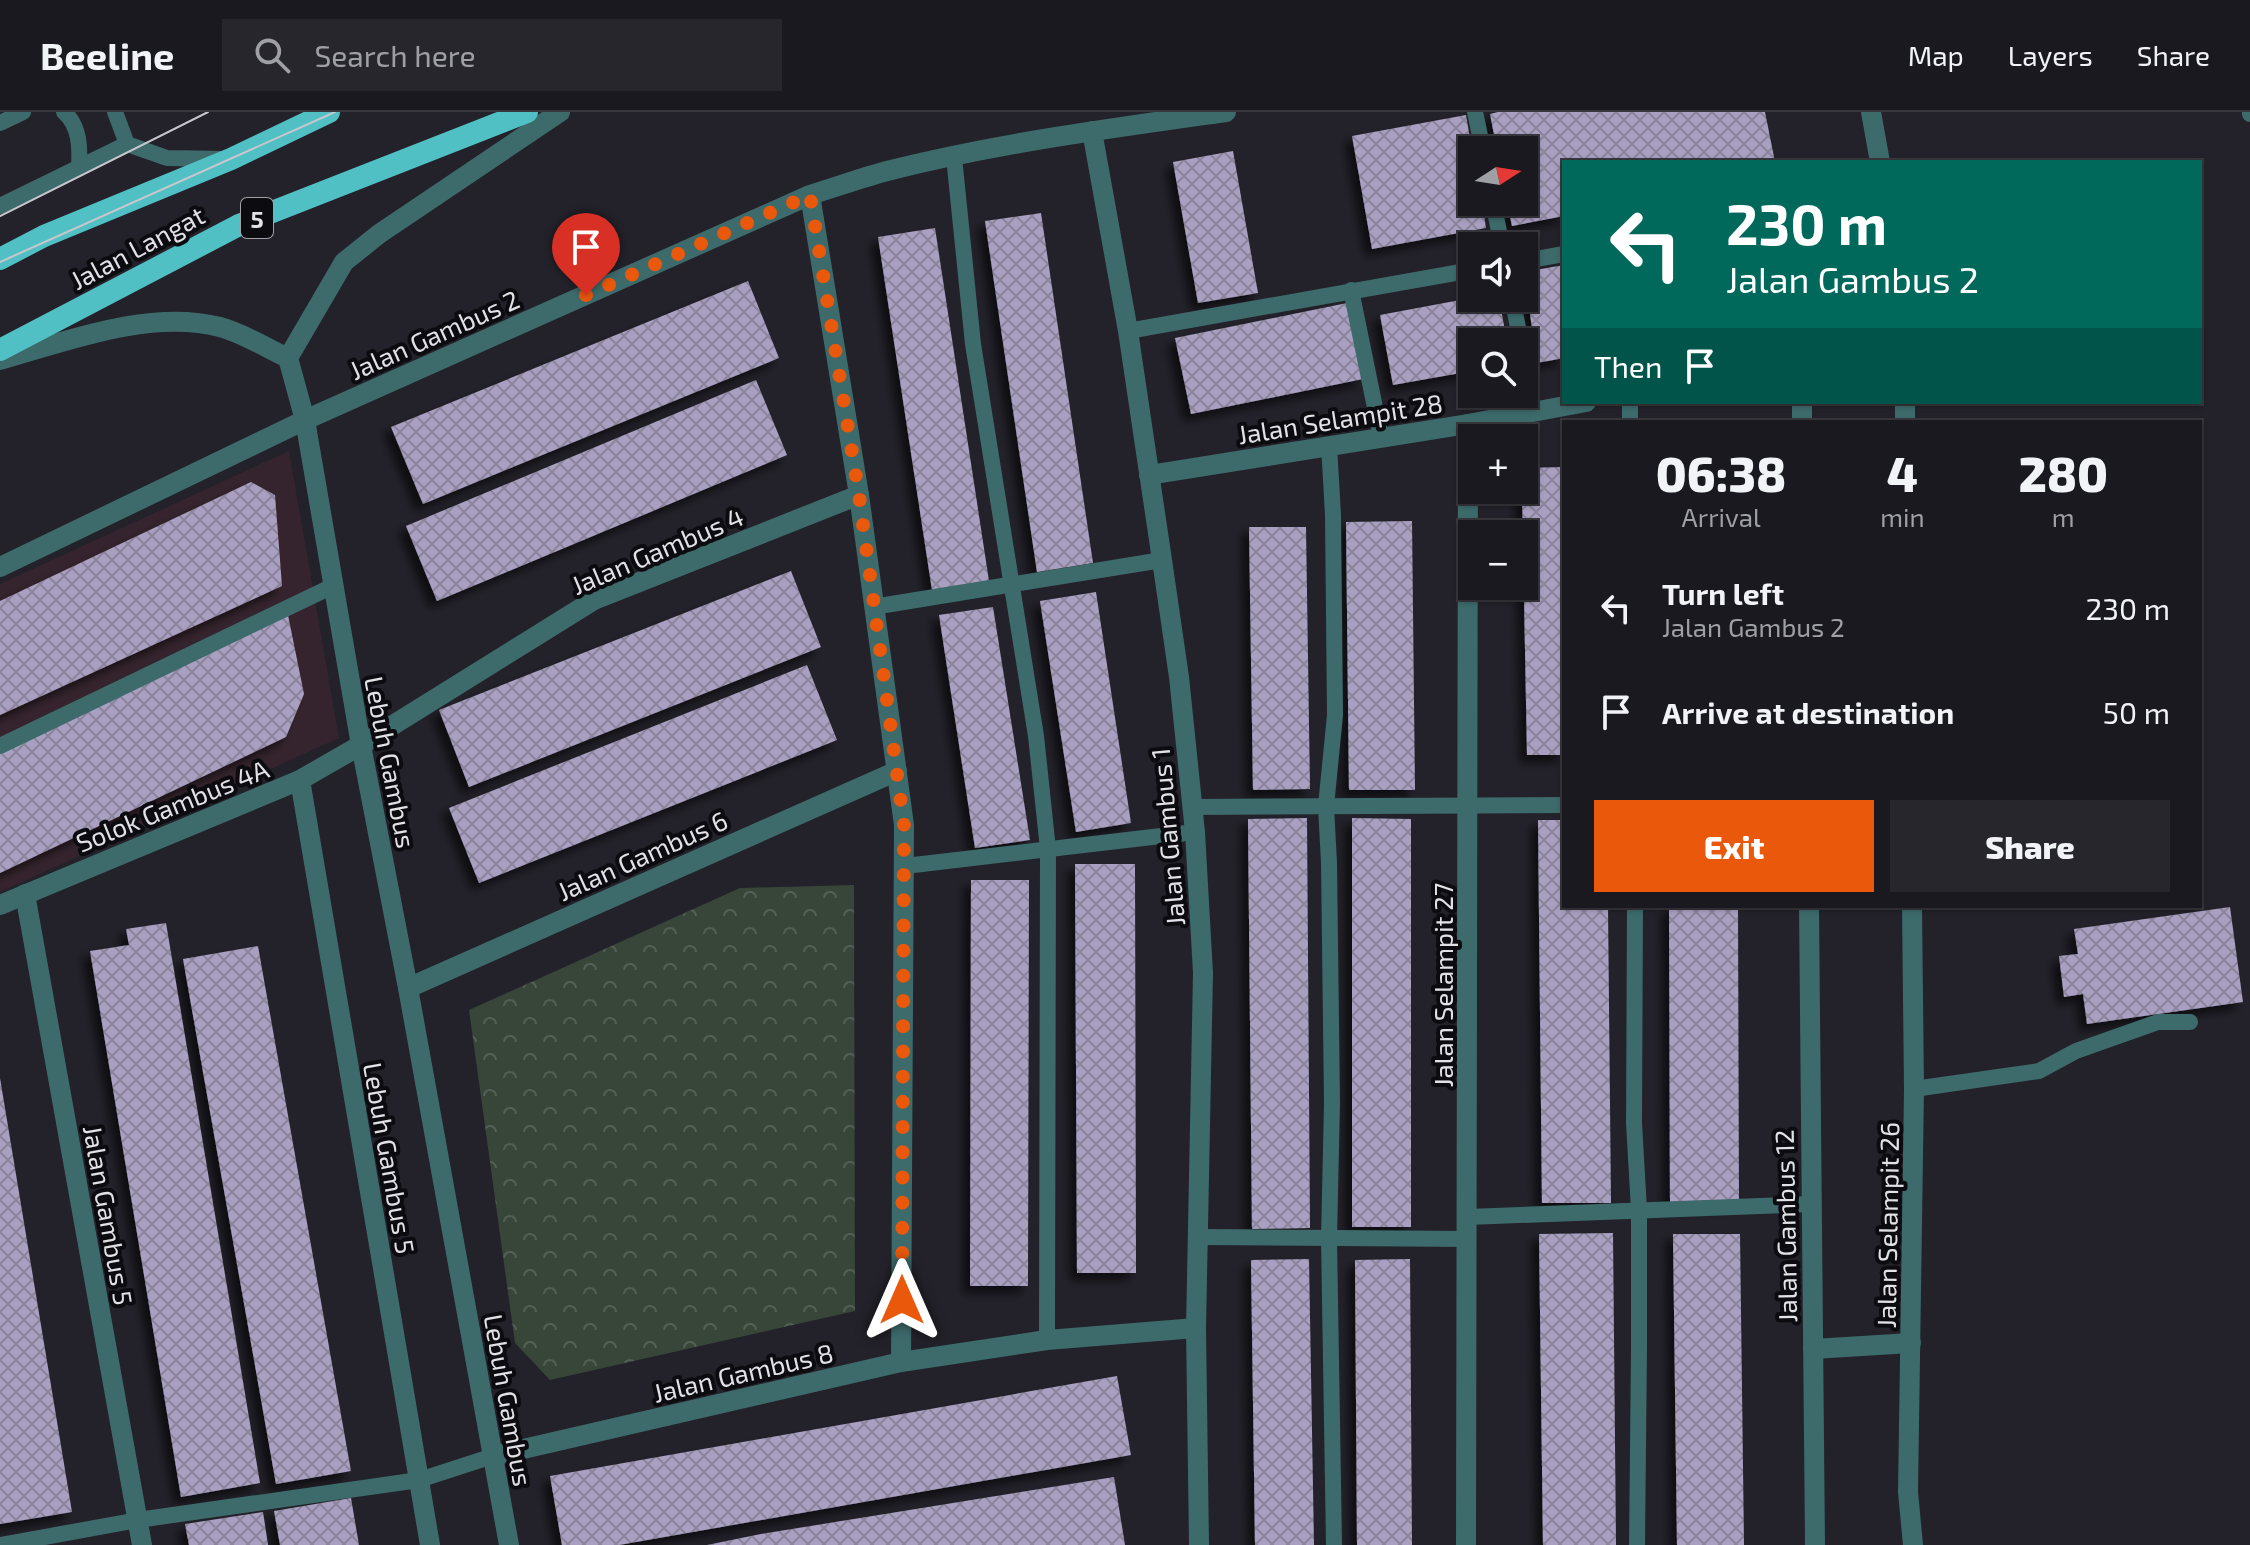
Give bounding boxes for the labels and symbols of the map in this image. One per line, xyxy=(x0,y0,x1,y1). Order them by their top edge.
north arrow xyxy=(1458,136,1538,216)
road number: 5 xyxy=(241,198,273,238)
street label: Jalan Langat xyxy=(65,199,209,295)
pin xyxy=(552,213,620,295)
street label: Jalan Gambus 2 xyxy=(344,283,524,385)
street label: Jalan Selampit 28 xyxy=(1235,387,1445,449)
street label: Jalan Gambus 4 xyxy=(566,500,748,600)
street label: Lebuh Gambus xyxy=(359,674,423,850)
street label: Jalan Gambus 1 xyxy=(1144,747,1190,927)
street label: Solok Gambus 4A xyxy=(71,752,273,858)
street label: Jalan Gambus 6 xyxy=(552,804,732,906)
street label: Jalan Selampit 27 xyxy=(1427,883,1458,1087)
street label: Lebuh Gambus 5 xyxy=(358,1060,422,1256)
street label: Jalan Selampit 26 xyxy=(1870,1122,1904,1328)
street label: Jalan Gambus 5 xyxy=(78,1123,140,1307)
street label: Jalan Gambus 12 xyxy=(1768,1129,1802,1323)
position arrow xyxy=(860,1258,944,1342)
street label: Lebuh Gambus xyxy=(479,1312,539,1488)
street label: Jalan Gambus 8 xyxy=(650,1336,836,1408)

